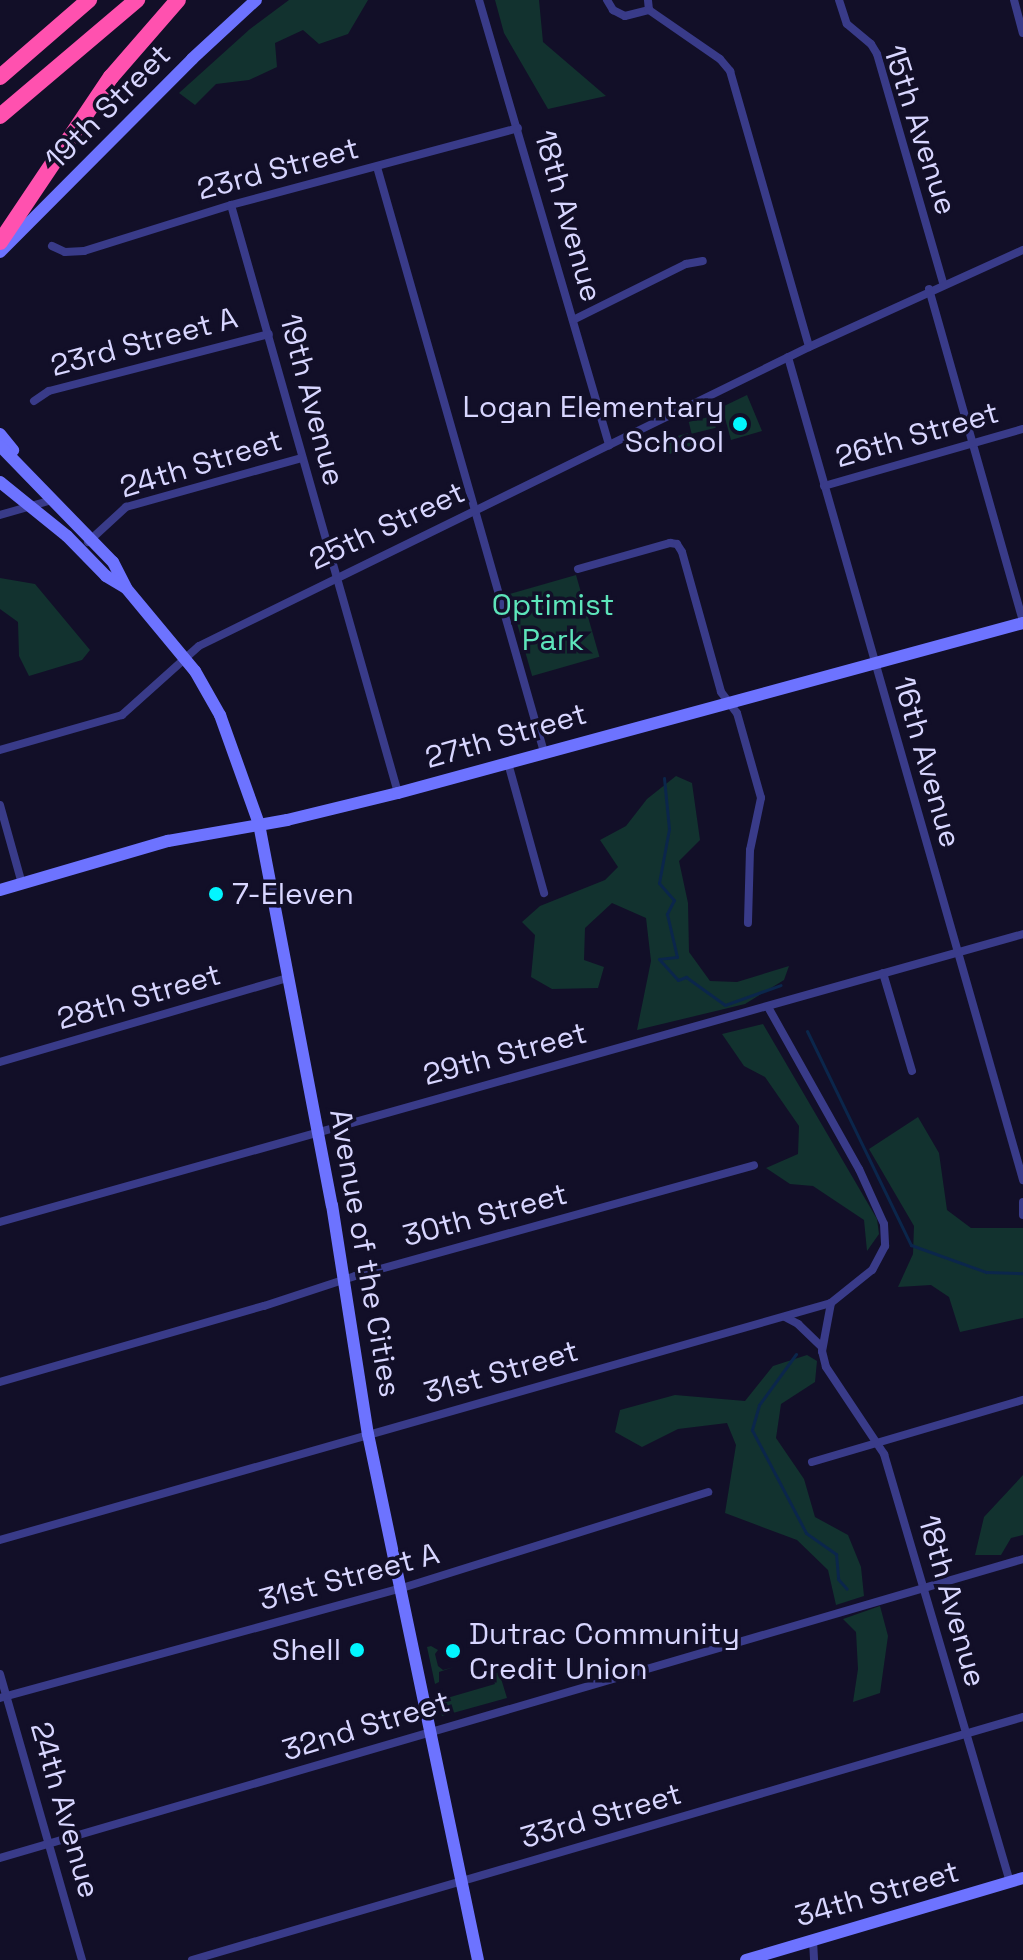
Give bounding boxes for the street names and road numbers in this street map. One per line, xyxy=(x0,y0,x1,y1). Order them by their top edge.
street label: 19th Street xyxy=(38,37,178,177)
street label: 15th Avenue xyxy=(876,41,964,219)
street label: 18th Avenue xyxy=(526,126,610,306)
street label: 23rd Street xyxy=(193,130,363,208)
street label: 23rd Street A xyxy=(47,300,241,384)
street label: 19th Avenue xyxy=(272,310,352,490)
street label: 26th Street xyxy=(831,395,1003,475)
street label: 24th Street xyxy=(116,422,286,506)
street label: 25th Street xyxy=(303,474,471,578)
street label: 16th Avenue xyxy=(885,672,969,852)
street label: 27th Street xyxy=(421,696,591,776)
street label: 28th Street xyxy=(53,956,225,1038)
street label: 29th Street xyxy=(419,1015,591,1093)
street label: Avenue of the Cities xyxy=(322,1106,408,1400)
street label: 30th Street xyxy=(399,1176,571,1254)
street label: 31st Street xyxy=(420,1333,582,1411)
street label: 18th Avenue xyxy=(910,1511,994,1691)
street label: 31st Street A xyxy=(255,1536,443,1618)
street label: 32nd Street xyxy=(278,1683,454,1769)
street label: 24th Avenue xyxy=(23,1718,107,1902)
street label: 33rd Street xyxy=(516,1776,686,1856)
street label: 34th Street xyxy=(791,1853,963,1935)

